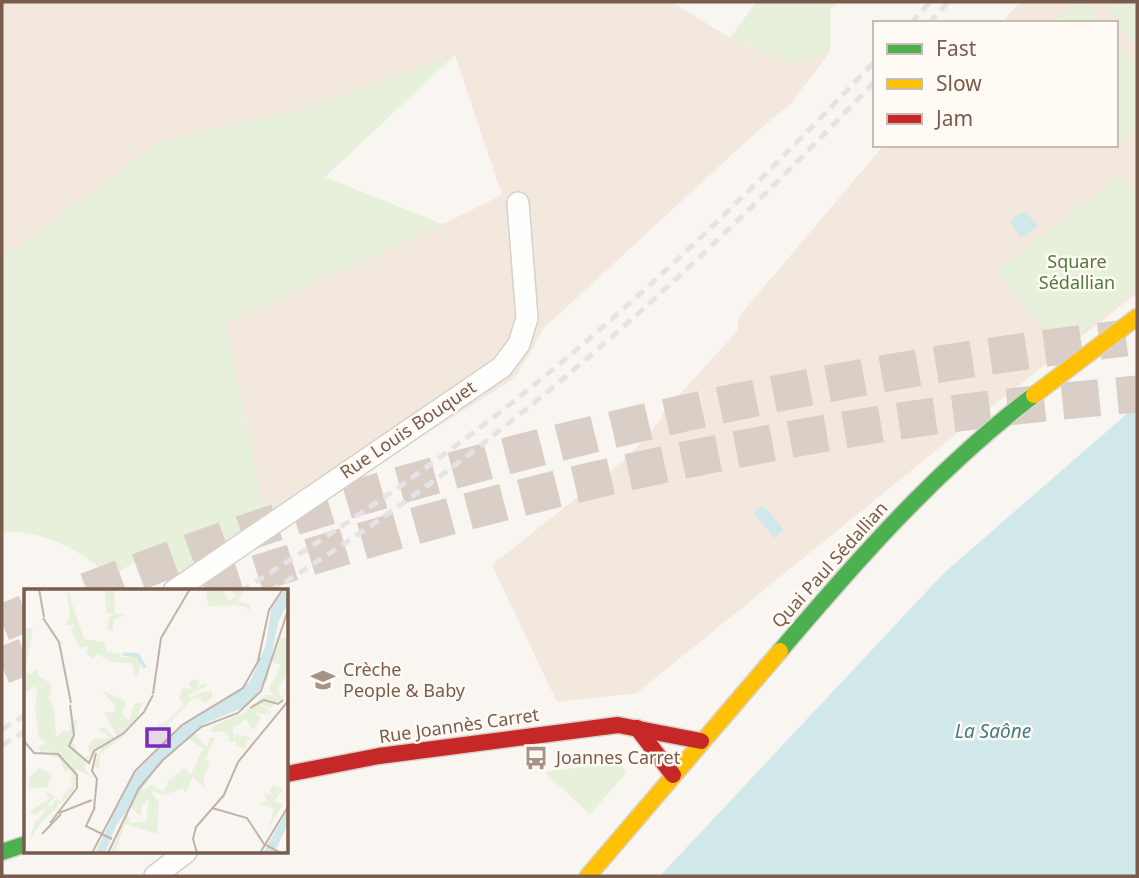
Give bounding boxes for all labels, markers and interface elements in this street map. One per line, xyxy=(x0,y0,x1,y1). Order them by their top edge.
legend xyxy=(873,21,1118,147)
text: Fast xyxy=(936,34,977,62)
text: Slow xyxy=(936,69,982,97)
text: Jam xyxy=(934,104,973,132)
park label: Square Sédallian xyxy=(1039,249,1115,294)
street label: Rue Louis Bouquet xyxy=(335,374,481,484)
street label: Quai Paul Sédallian xyxy=(766,496,893,633)
inset map xyxy=(24,589,289,854)
place label: Crèche People & Baby xyxy=(343,657,466,702)
school or university icon: Crèche People & Baby xyxy=(309,666,337,694)
street label: Rue Joannès Carret xyxy=(377,702,541,748)
water label: La Saône xyxy=(955,718,1031,744)
bus stop icon: Joannes Carret xyxy=(522,744,550,772)
place label: Joannes Carret xyxy=(554,745,681,769)

